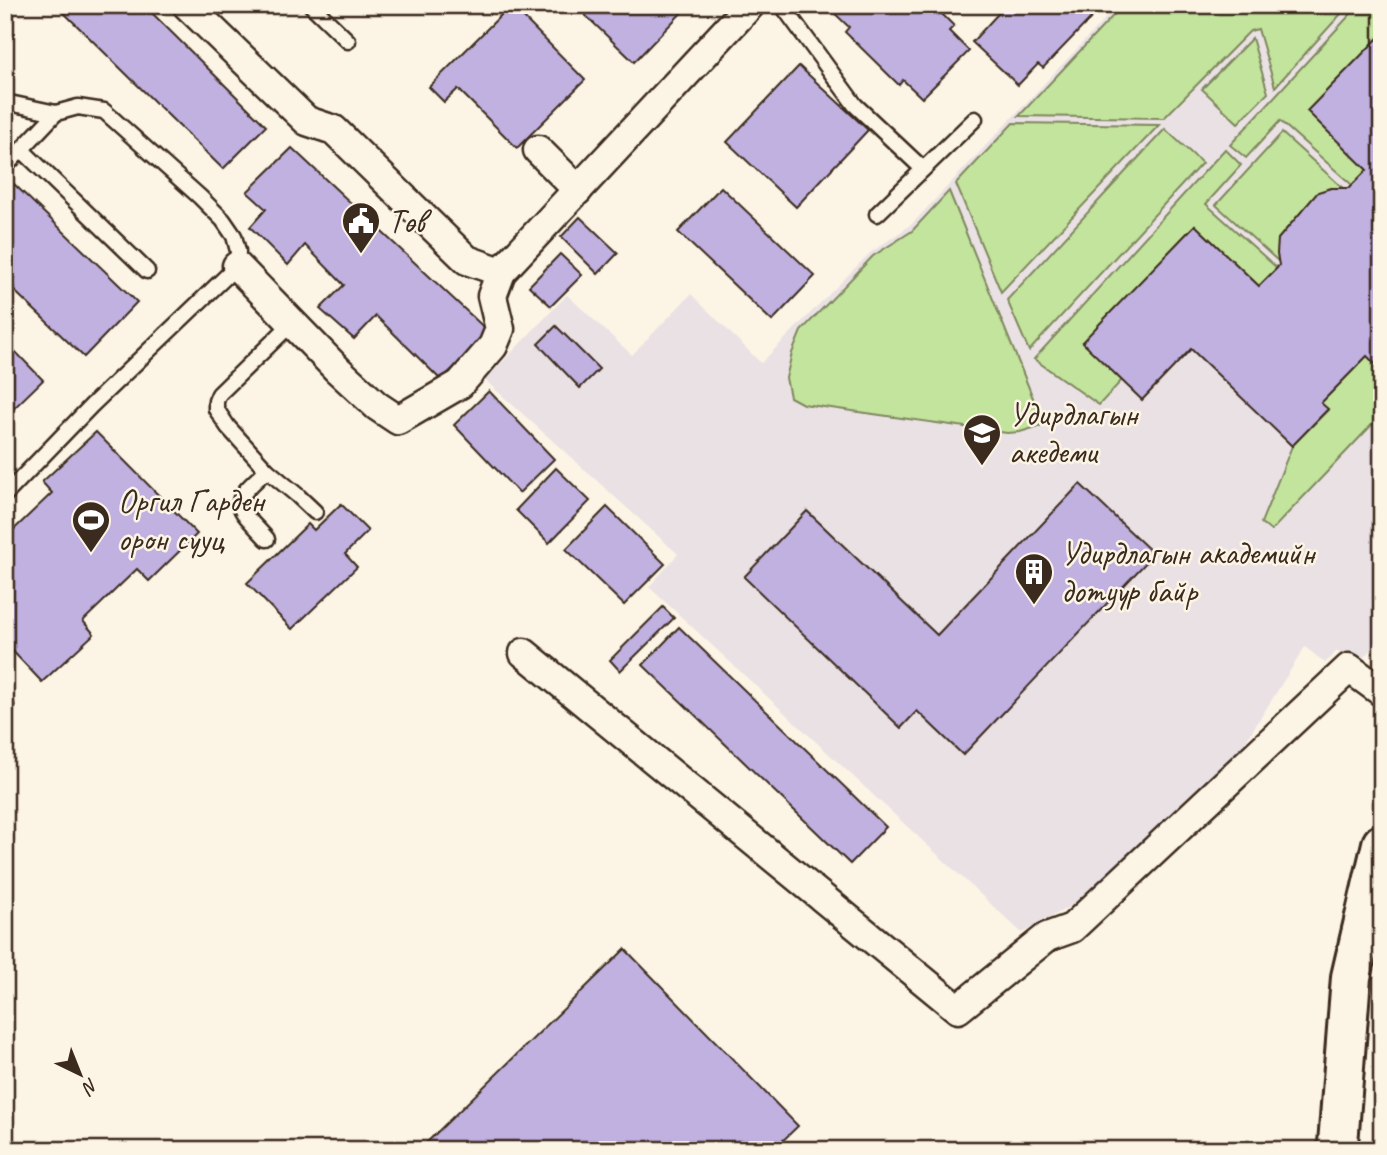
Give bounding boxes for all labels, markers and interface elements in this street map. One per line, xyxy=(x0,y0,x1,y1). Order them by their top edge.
public building icon: Төв xyxy=(340,200,382,255)
place label: Төв xyxy=(388,200,433,242)
place label: Удирдлагын акедеми xyxy=(1009,393,1140,473)
school or university icon: Удирдлагын акедеми xyxy=(961,412,1003,467)
place label: Оргил Гарден орон сууц xyxy=(118,480,266,560)
sports icon: Оргил Гарден орон сууц xyxy=(70,499,112,554)
place label: Удирдлагын академийн дотуур байр xyxy=(1061,532,1317,612)
building icon: Удирдлагын академийн дотуур байр xyxy=(1013,551,1055,606)
north arrow xyxy=(46,1040,116,1110)
text: N xyxy=(76,1073,103,1101)

